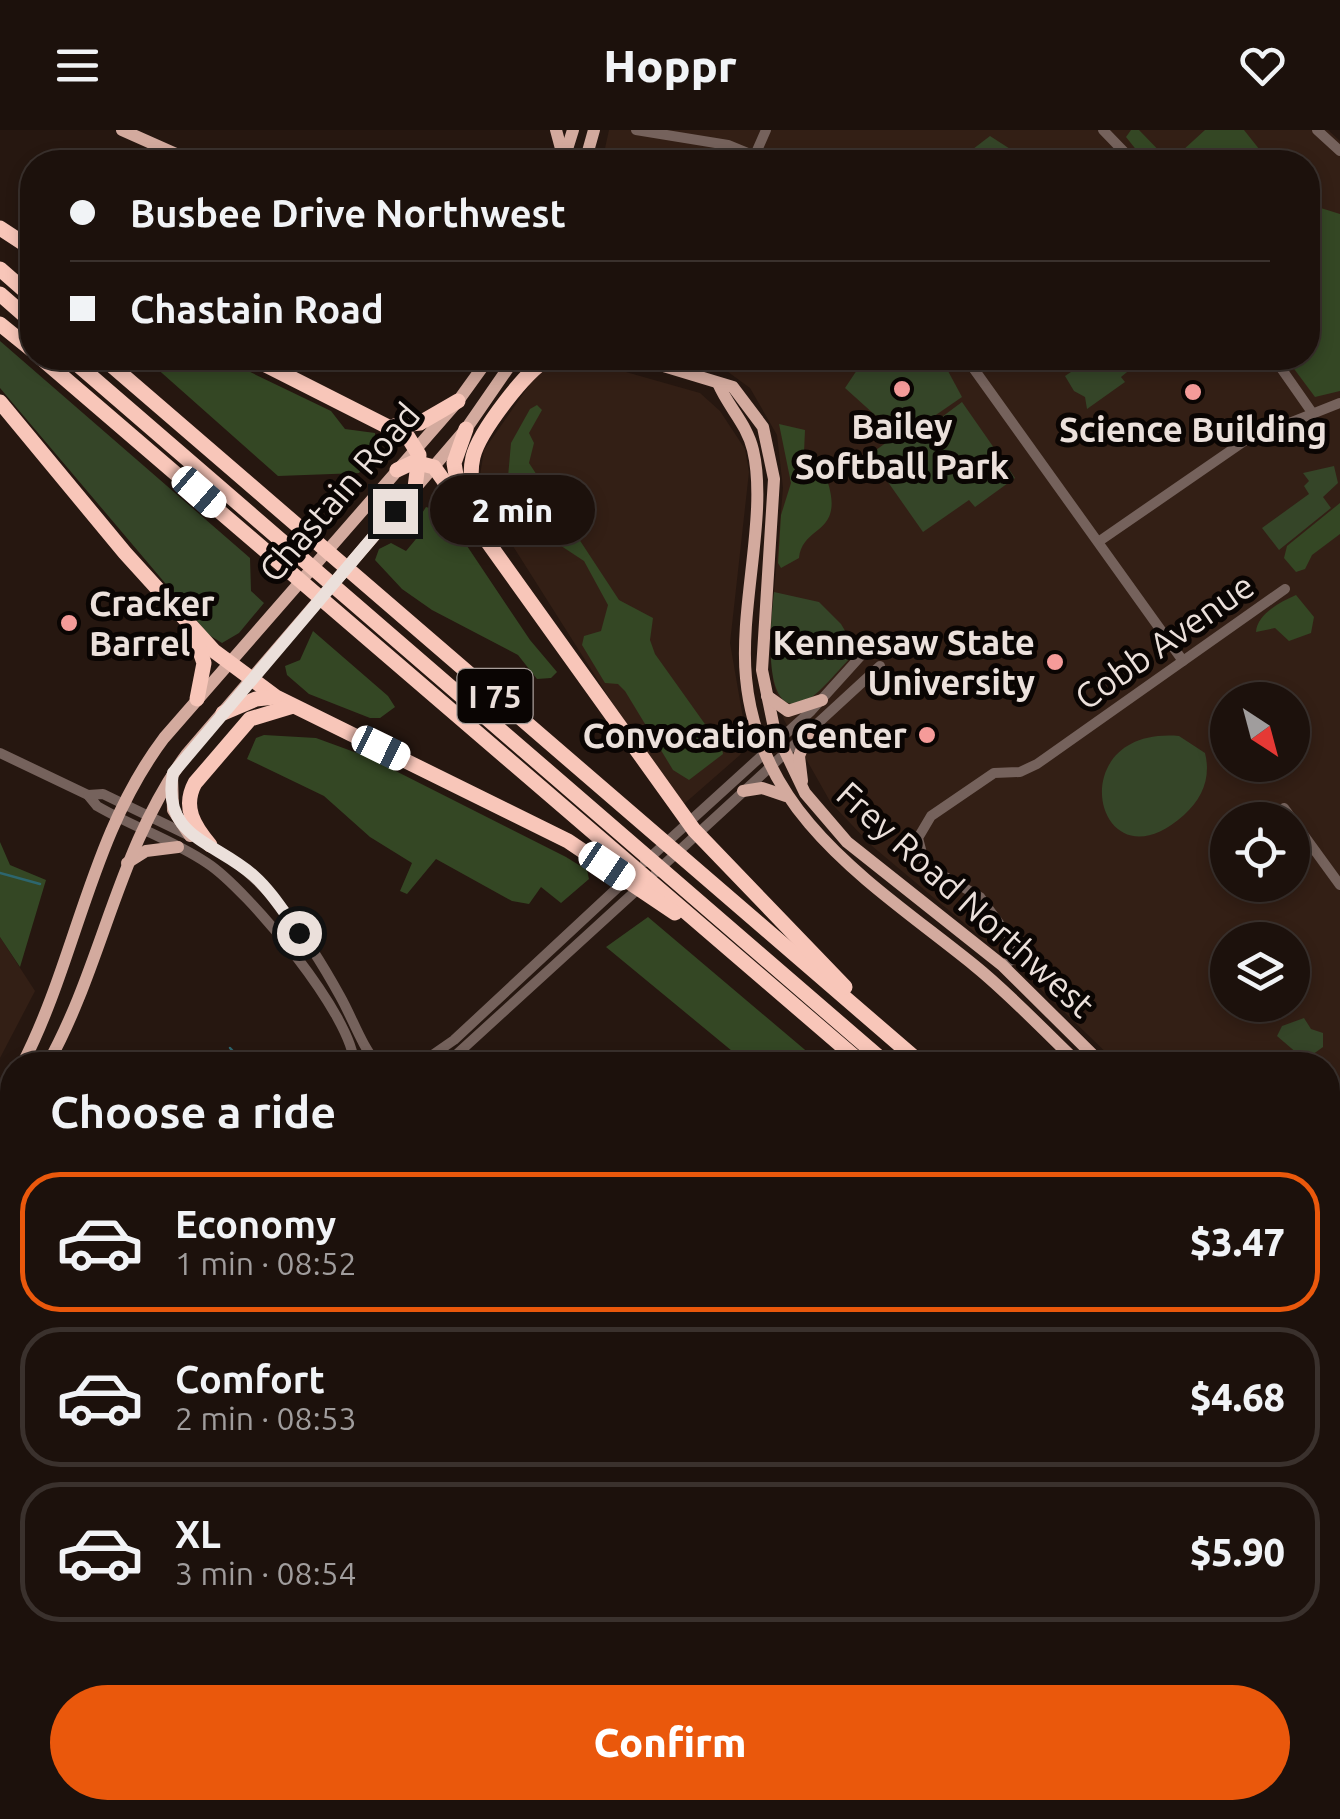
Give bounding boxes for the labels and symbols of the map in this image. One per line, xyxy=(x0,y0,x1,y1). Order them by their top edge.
marker: Bailey Softball Park xyxy=(891,378,913,400)
marker: Science Building xyxy=(1182,381,1204,403)
street label: Chastain Road xyxy=(251,395,427,589)
place label: Bailey Softball Park xyxy=(795,406,1010,486)
place label: Science Building xyxy=(1059,409,1327,449)
car xyxy=(167,461,231,523)
callout: 2 min xyxy=(430,476,595,546)
route end xyxy=(373,489,418,534)
street label: Cobb Avenue xyxy=(1067,565,1261,717)
place label: Cracker Barrel xyxy=(89,583,215,663)
marker: Cracker Barrel xyxy=(58,612,80,634)
place label: Kennesaw State University xyxy=(773,622,1035,702)
marker: Kennesaw State University xyxy=(1044,651,1066,673)
road number: I 75 xyxy=(458,669,532,723)
north arrow xyxy=(1210,682,1310,782)
place label: Convocation Center xyxy=(583,715,908,755)
car xyxy=(347,721,415,775)
marker: Convocation Center xyxy=(916,724,938,746)
street label: Frey Road Northwest xyxy=(829,773,1103,1025)
car xyxy=(574,837,640,895)
route start xyxy=(277,911,322,956)

